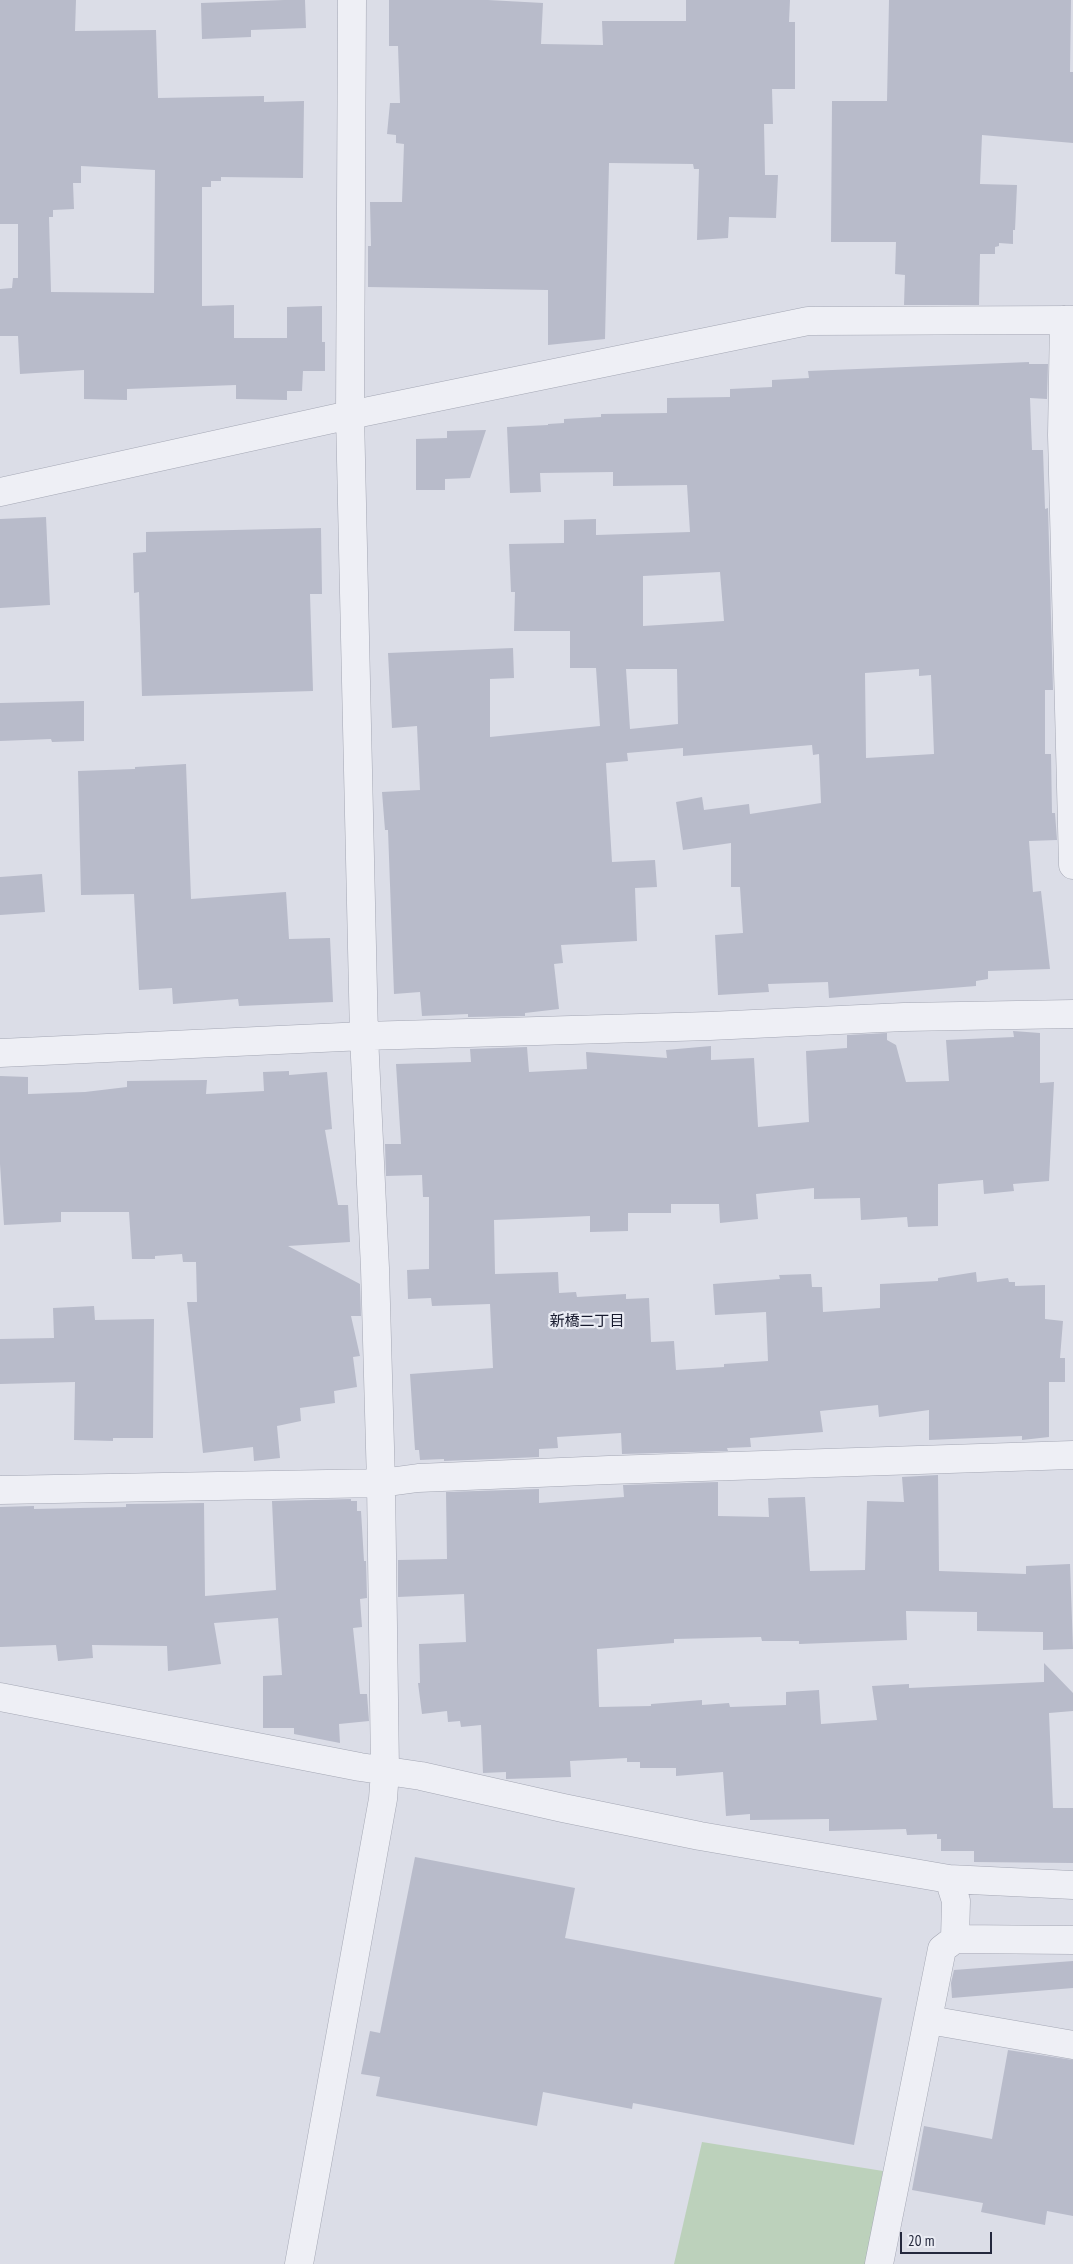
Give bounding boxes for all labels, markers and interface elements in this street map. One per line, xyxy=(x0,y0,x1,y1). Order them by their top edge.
district label: 新橋二丁目 xyxy=(550,1313,624,1331)
scale bar xyxy=(903,2222,996,2254)
text: 20 m xyxy=(908,2231,934,2250)

